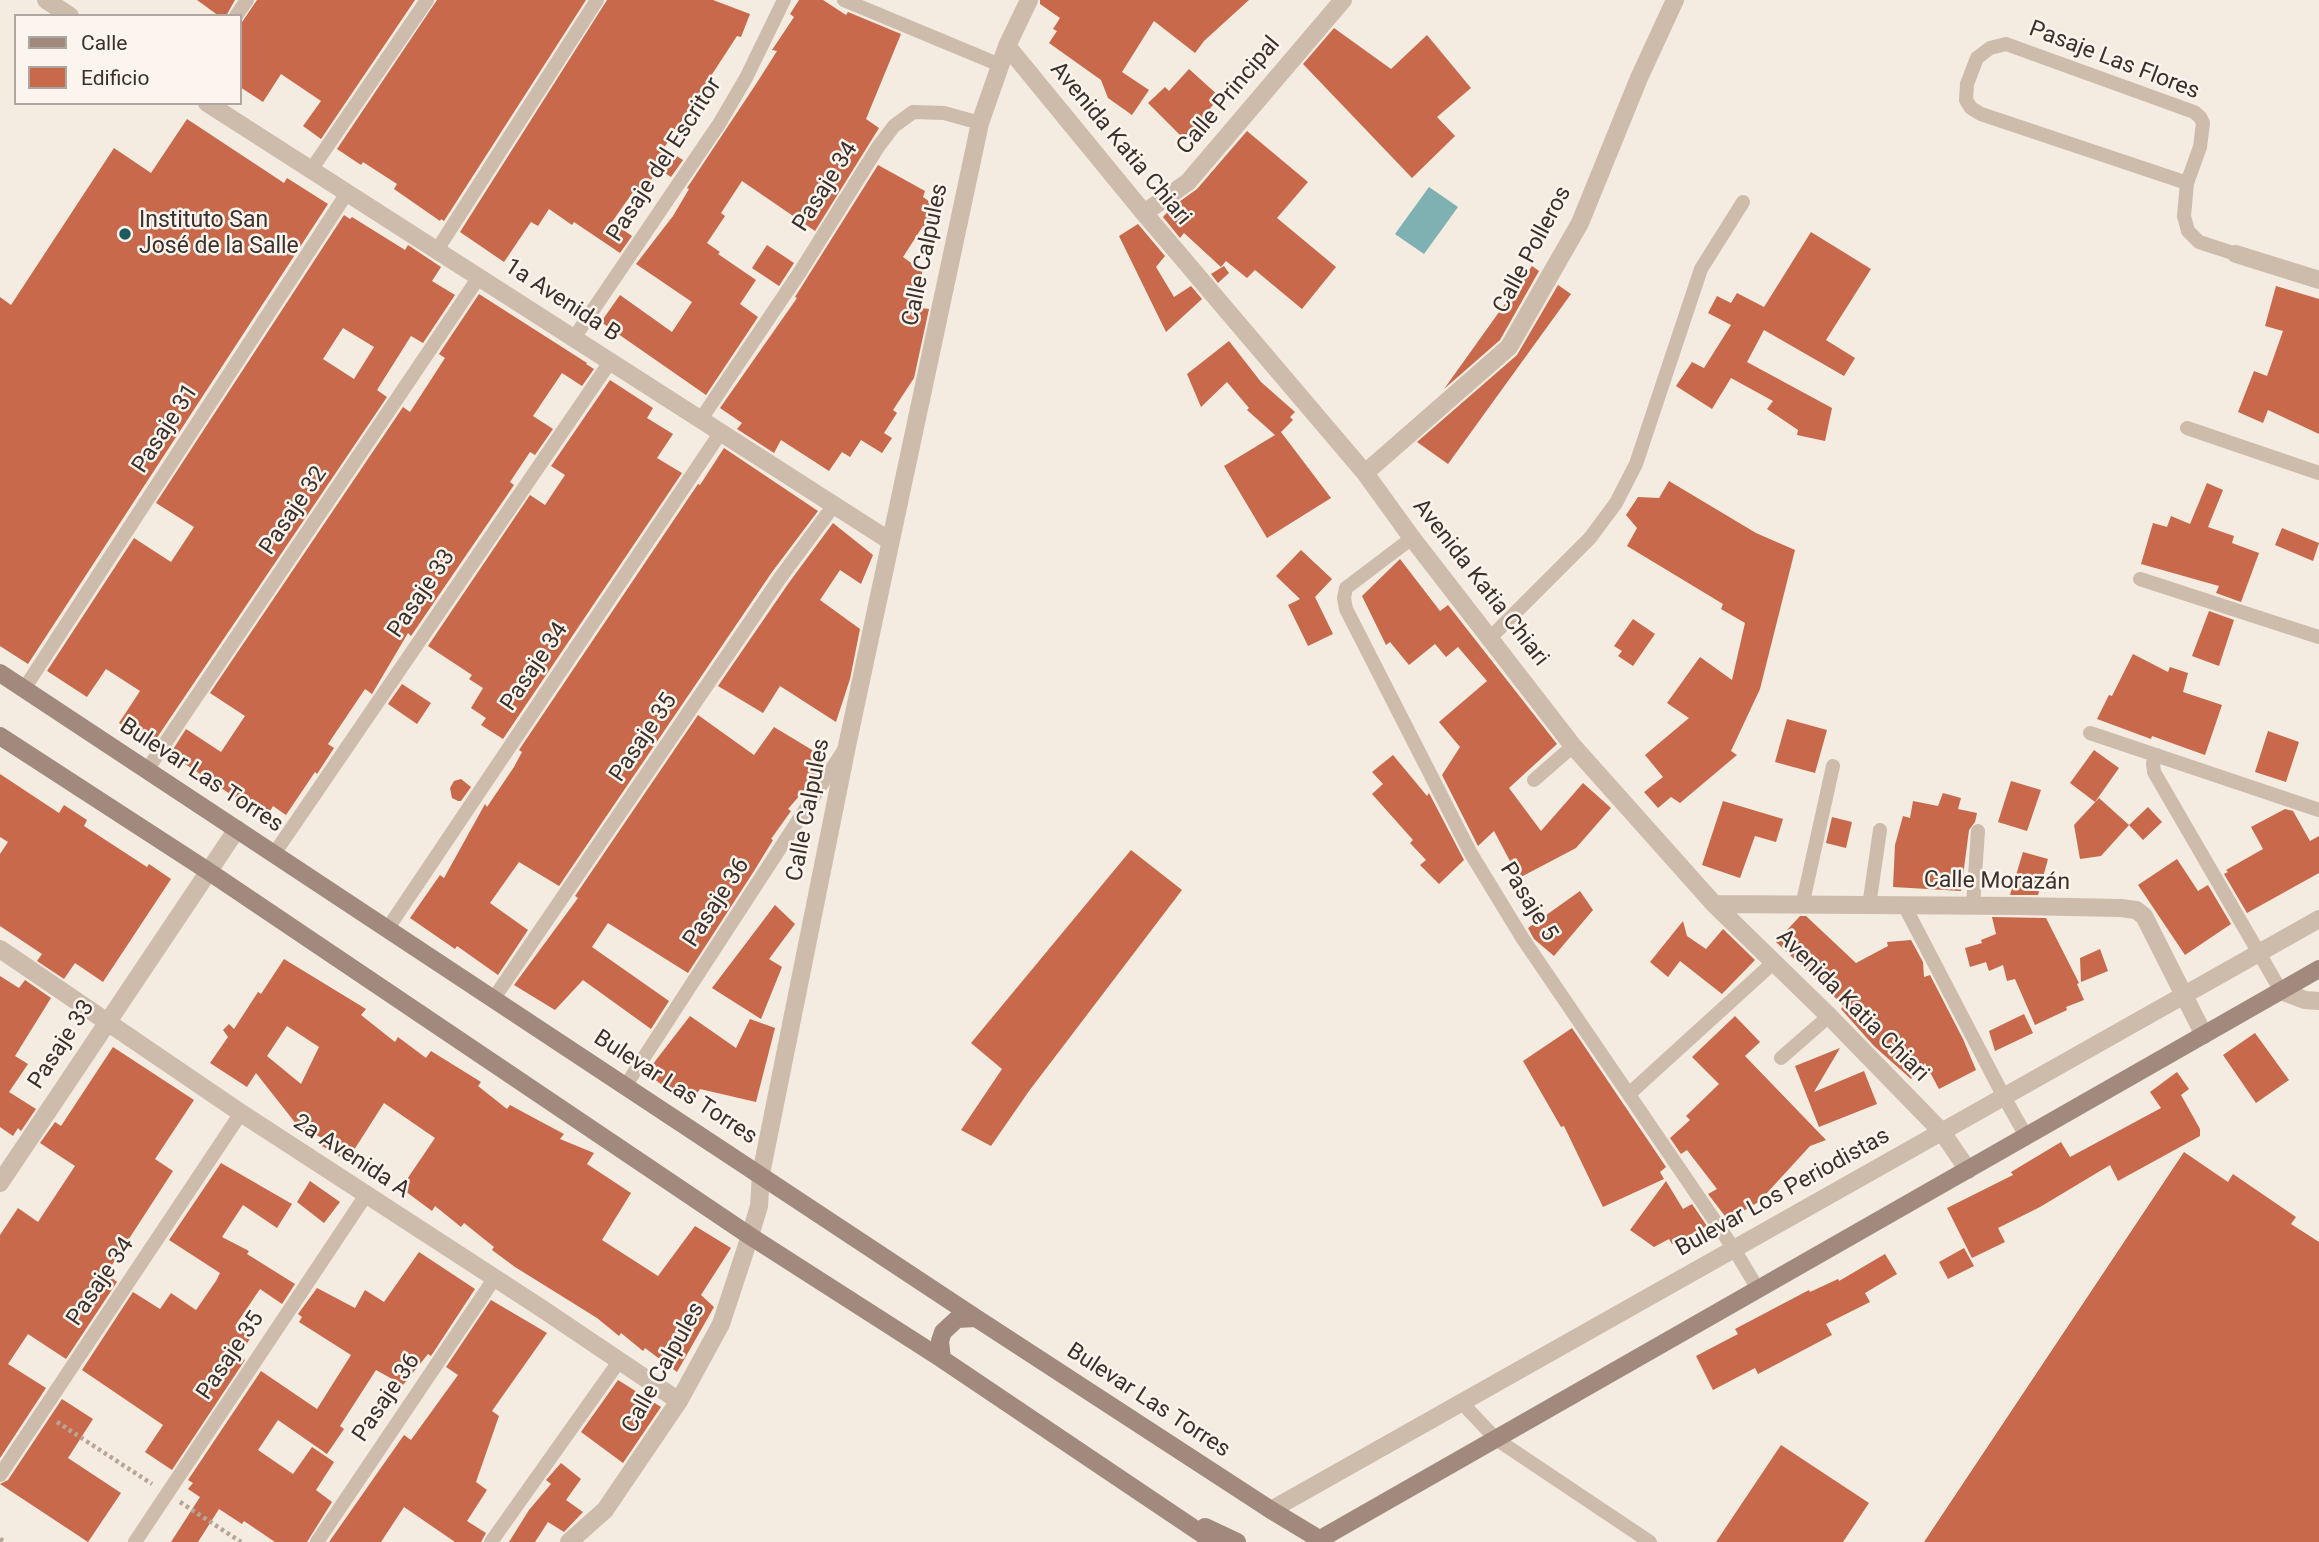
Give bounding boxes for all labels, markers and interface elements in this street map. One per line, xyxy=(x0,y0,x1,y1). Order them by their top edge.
legend xyxy=(14,14,242,105)
street label: Pasaje Las Flores xyxy=(2025,16,2203,106)
text: Calle xyxy=(81,31,127,55)
street label: Calle Principal xyxy=(1172,31,1286,161)
street label: Avenida Katia Chiari xyxy=(1044,57,1196,231)
text: Edificio xyxy=(81,66,149,90)
street label: Pasaje del Escritor xyxy=(602,73,728,247)
street label: Pasaje 34 xyxy=(788,137,864,237)
street label: Calle Calpules xyxy=(897,181,955,329)
street label: Calle Polleros xyxy=(1488,182,1578,318)
place label: Instituto San José de la Salle xyxy=(139,207,299,261)
marker: Instituto San José de la Salle xyxy=(117,226,133,242)
street label: 1a Avenida B xyxy=(499,253,625,349)
street label: Pasaje 31 xyxy=(127,379,205,479)
street label: Pasaje 32 xyxy=(254,462,334,560)
street label: Avenida Katia Chiari xyxy=(1406,494,1554,672)
street label: Pasaje 33 xyxy=(382,545,462,643)
street label: Pasaje 34 xyxy=(495,618,575,716)
street label: Pasaje 35 xyxy=(604,689,684,787)
street label: Bulevar Las Torres xyxy=(114,713,288,839)
street label: Calle Calpules xyxy=(782,736,836,884)
street label: Pasaje 36 xyxy=(678,853,756,953)
street label: Pasaje 5 xyxy=(1493,858,1563,946)
street label: Calle Morazán xyxy=(1924,867,2070,897)
street label: Avenida Katia Chiari xyxy=(1770,924,1934,1088)
street label: Pasaje 33 xyxy=(23,995,101,1095)
street label: Bulevar Las Torres xyxy=(588,1025,762,1151)
street label: 2a Avenida A xyxy=(288,1109,414,1205)
street label: Bulevar Los Periodistas xyxy=(1671,1123,1895,1263)
street label: Pasaje 34 xyxy=(61,1233,141,1331)
street label: Calle Calpules xyxy=(617,1298,711,1438)
street label: Pasaje 35 xyxy=(191,1307,271,1405)
street label: Bulevar Las Torres xyxy=(1061,1338,1235,1464)
street label: Pasaje 36 xyxy=(347,1349,427,1447)

